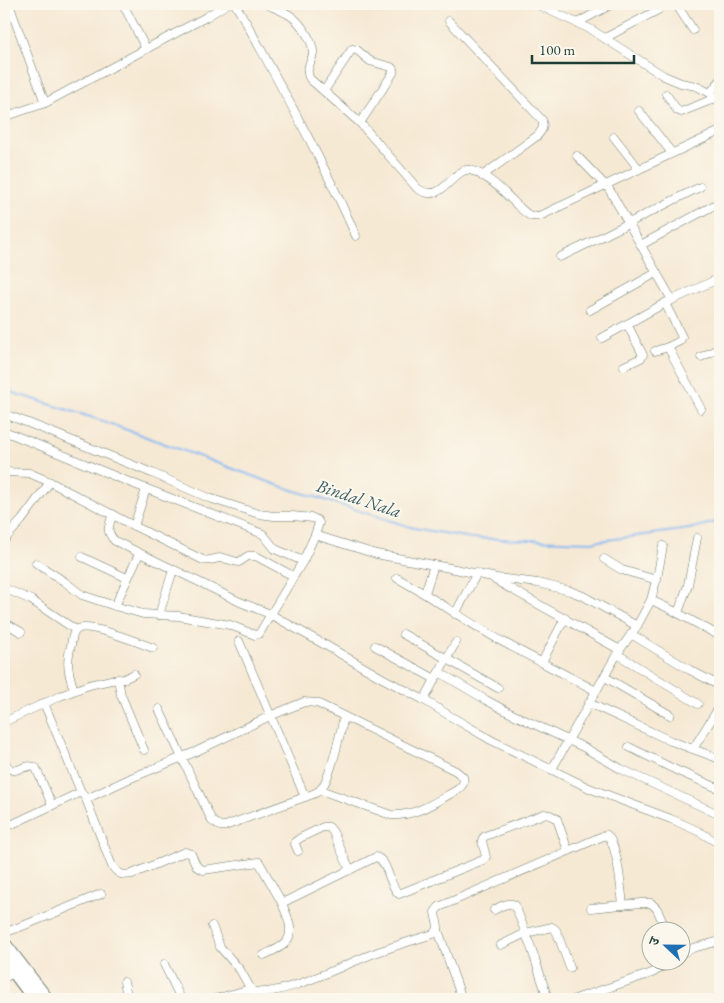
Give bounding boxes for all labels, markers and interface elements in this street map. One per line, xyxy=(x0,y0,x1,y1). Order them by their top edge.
scale bar xyxy=(532,32,634,64)
text: 100 m xyxy=(539,40,576,59)
water label: Bindal Nala xyxy=(313,473,404,522)
north arrow xyxy=(642,920,692,970)
text: उ xyxy=(644,934,664,949)

